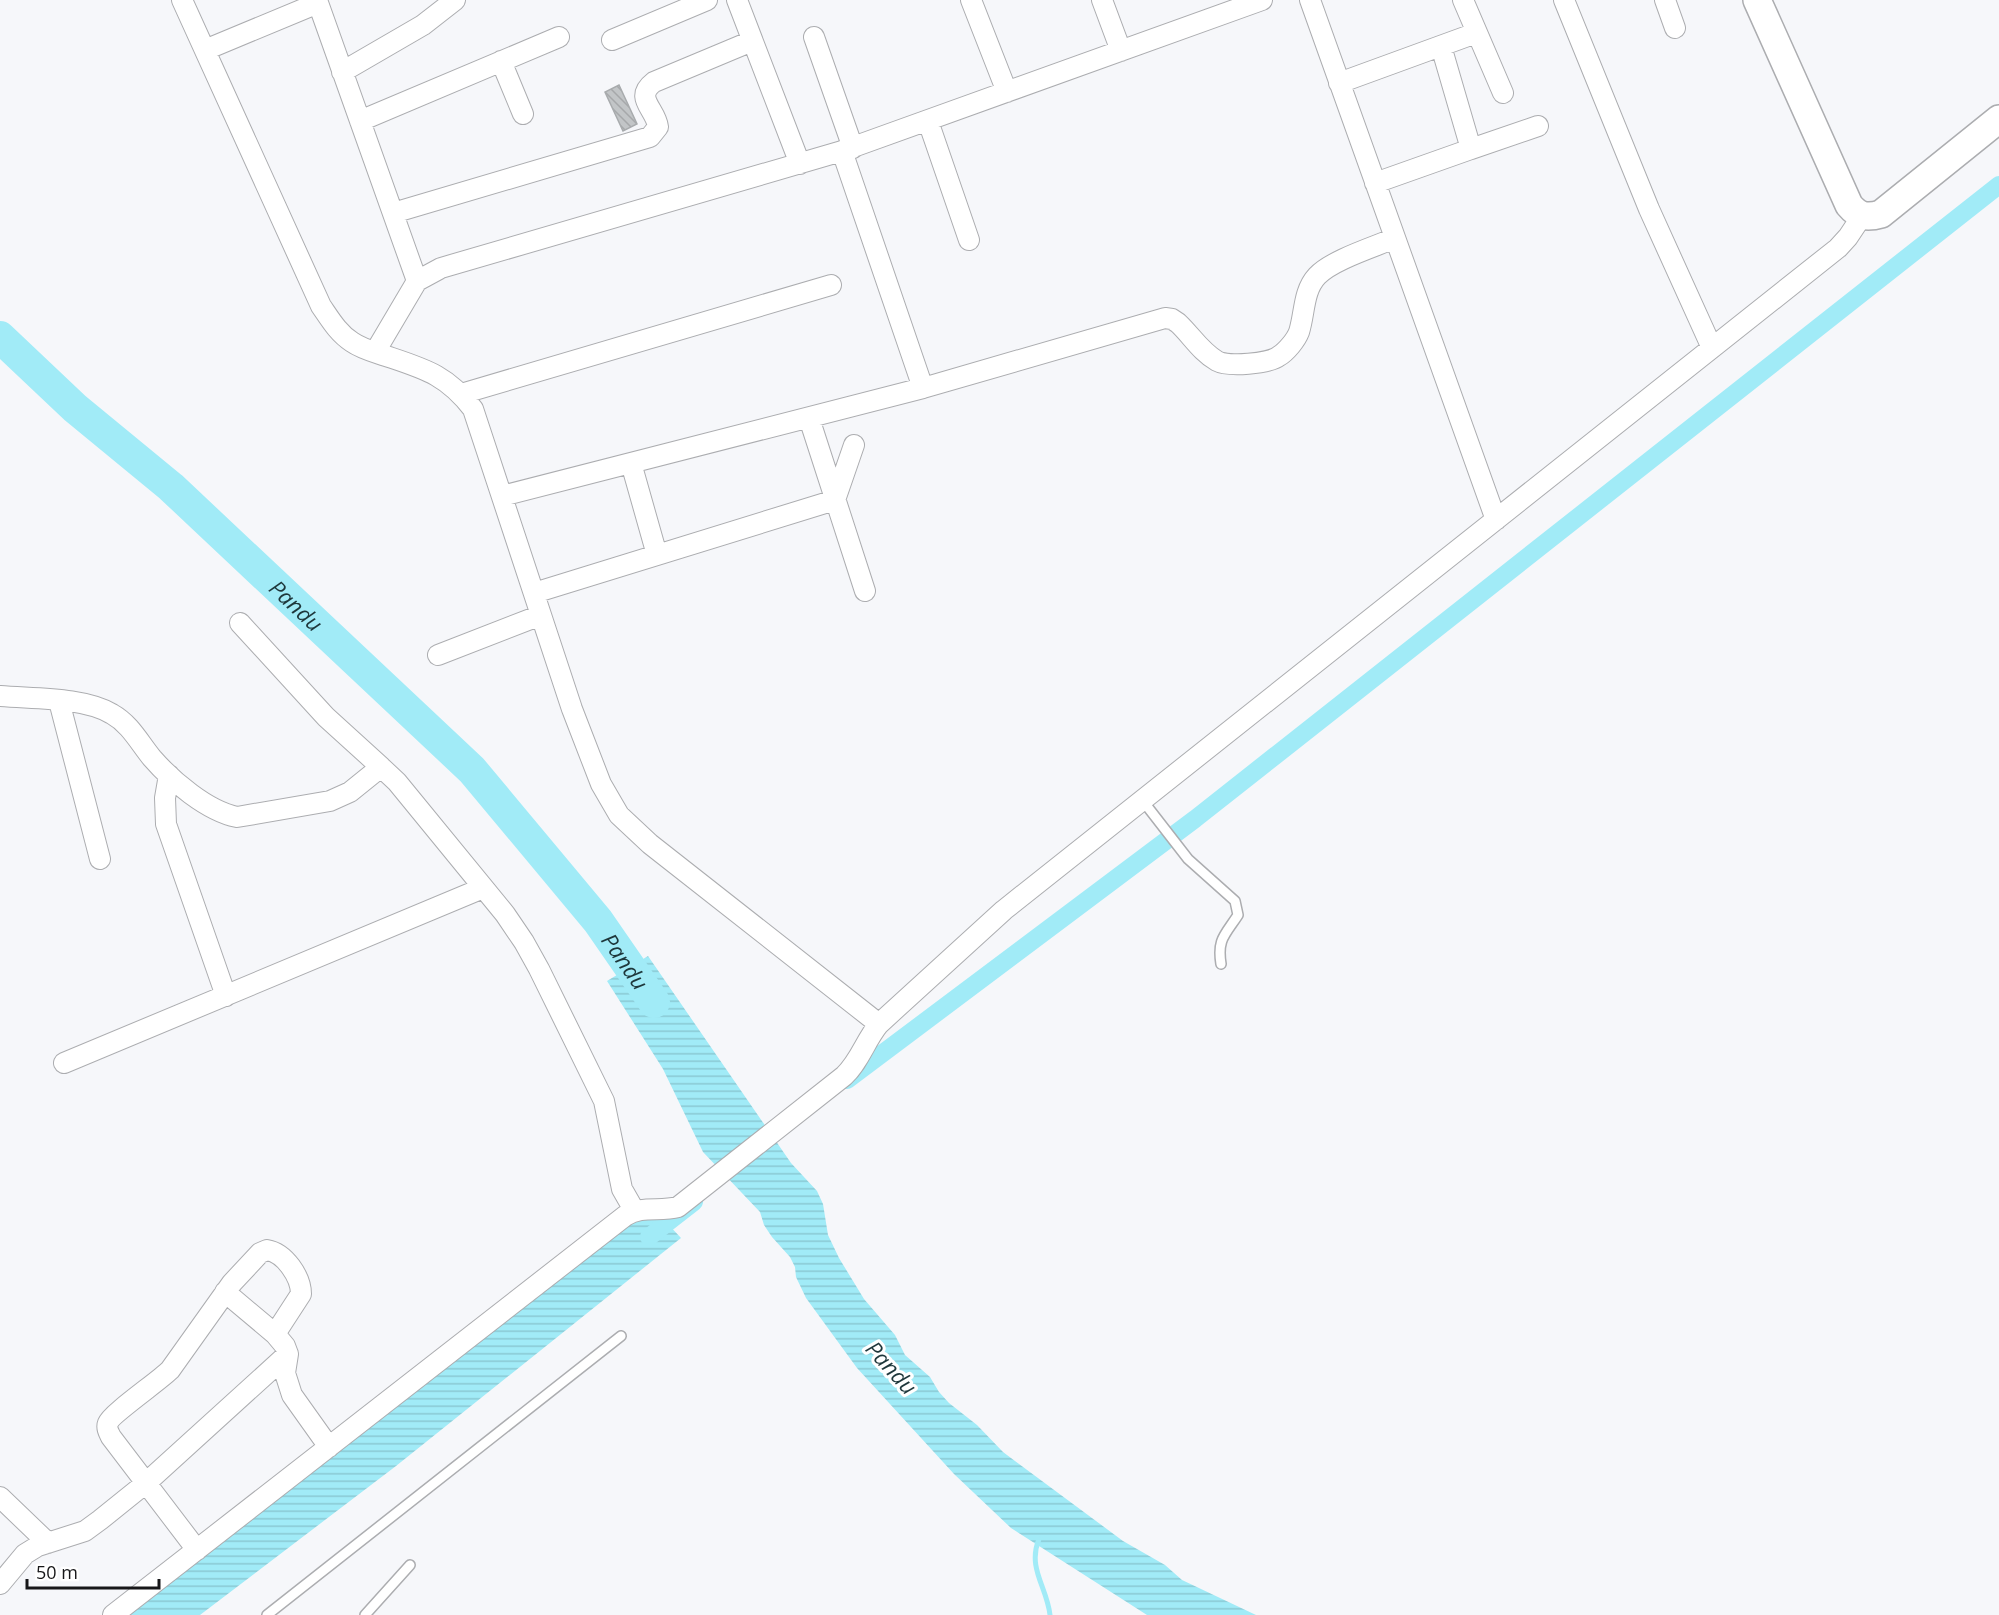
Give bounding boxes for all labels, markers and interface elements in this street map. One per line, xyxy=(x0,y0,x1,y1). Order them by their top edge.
water label: Pandu xyxy=(263,573,330,638)
water label: Pandu xyxy=(595,927,656,996)
water label: Pandu xyxy=(860,1334,924,1401)
scale bar xyxy=(27,1552,159,1590)
text: 50 m xyxy=(36,1560,78,1584)

